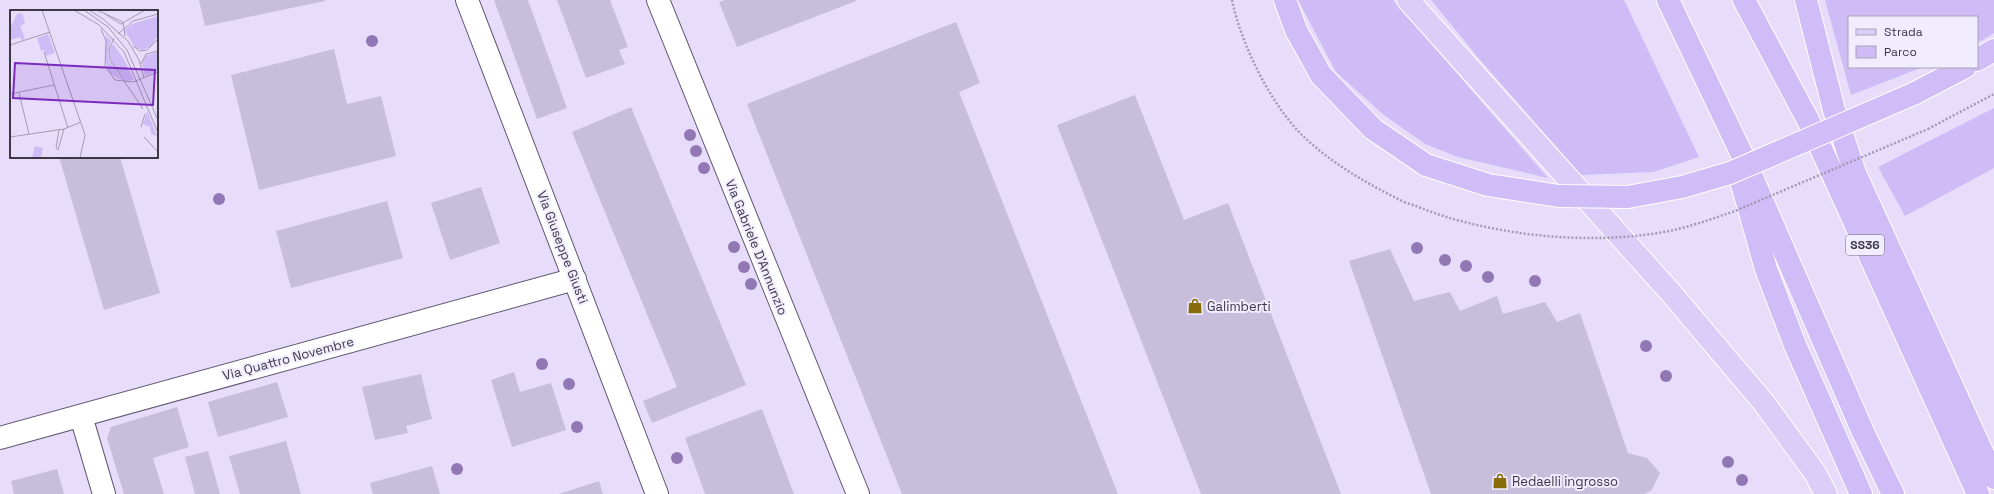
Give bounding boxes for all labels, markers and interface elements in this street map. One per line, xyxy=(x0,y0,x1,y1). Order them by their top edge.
inset map xyxy=(10,10,158,158)
legend xyxy=(1848,16,1978,68)
text: Strada xyxy=(1884,24,1923,40)
text: Parco xyxy=(1884,44,1917,60)
street label: Via Gabriele D'Annunzio xyxy=(721,177,792,318)
street label: Via Giuseppe Giusti xyxy=(533,188,592,306)
road number: SS36 xyxy=(1846,235,1884,255)
shop icon: Galimberti xyxy=(1186,297,1204,315)
place label: Galimberti xyxy=(1207,298,1271,315)
street label: Via Quattro Novembre xyxy=(221,333,356,384)
shop icon: Redaelli ingrosso xyxy=(1491,472,1509,490)
place label: Redaelli ingrosso xyxy=(1512,473,1618,490)

